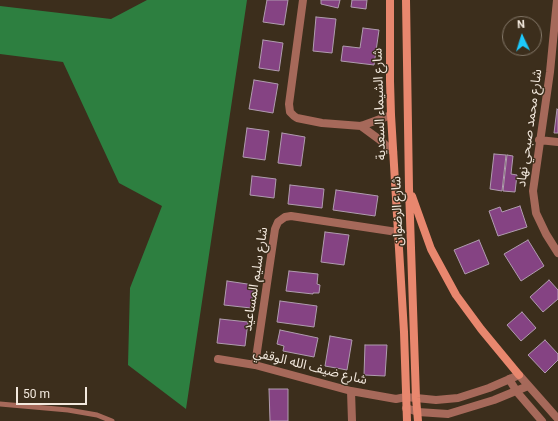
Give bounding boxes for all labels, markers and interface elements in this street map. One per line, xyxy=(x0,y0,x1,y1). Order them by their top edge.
north arrow xyxy=(502,16,542,56)
text: N xyxy=(517,18,526,31)
street label: شارع الشيماء السعدية xyxy=(370,48,390,160)
street label: شارع محمد صبحي نهاد xyxy=(514,68,546,188)
street label: شارع الرضوان xyxy=(389,176,407,246)
street label: شارع سليم المساعيد xyxy=(240,226,272,332)
street label: شارع ضيف الله الوقفي xyxy=(251,345,369,389)
scale bar xyxy=(18,379,89,405)
text: 50 m xyxy=(23,387,50,401)

